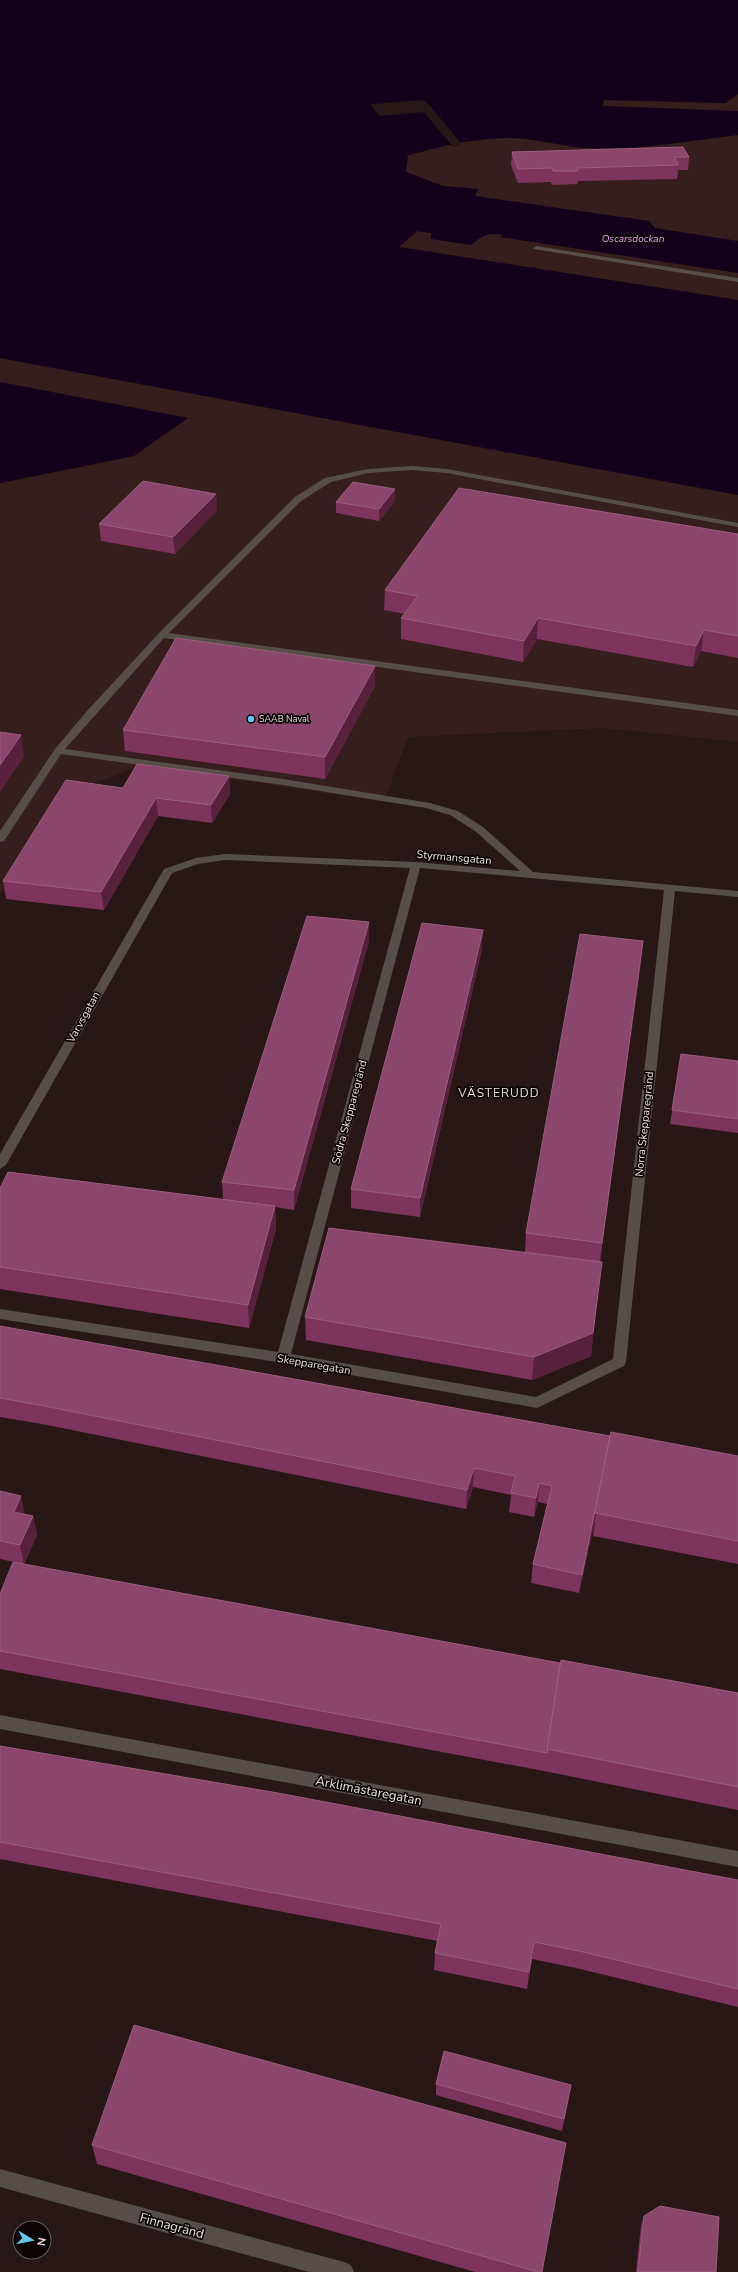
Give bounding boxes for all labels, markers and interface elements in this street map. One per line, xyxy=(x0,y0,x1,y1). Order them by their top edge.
water label: Oscarsdockan xyxy=(602,232,665,246)
place label: SAAB Naval xyxy=(259,713,310,725)
marker: SAAB Naval xyxy=(246,714,256,724)
street label: Styrmansgatan xyxy=(416,847,492,868)
street label: Varvsgatan xyxy=(63,989,104,1046)
street label: Södra Skepparegränd xyxy=(328,1059,371,1166)
street label: Norra Skepparegränd xyxy=(632,1071,657,1178)
district label: VÄSTERUDD xyxy=(457,1085,540,1101)
street label: Skepparegatan xyxy=(276,1351,352,1378)
street label: Arklimästaregatan xyxy=(314,1772,424,1810)
street label: Finnagränd xyxy=(138,2209,206,2243)
north arrow xyxy=(12,2220,52,2260)
text: N xyxy=(33,2236,49,2247)

